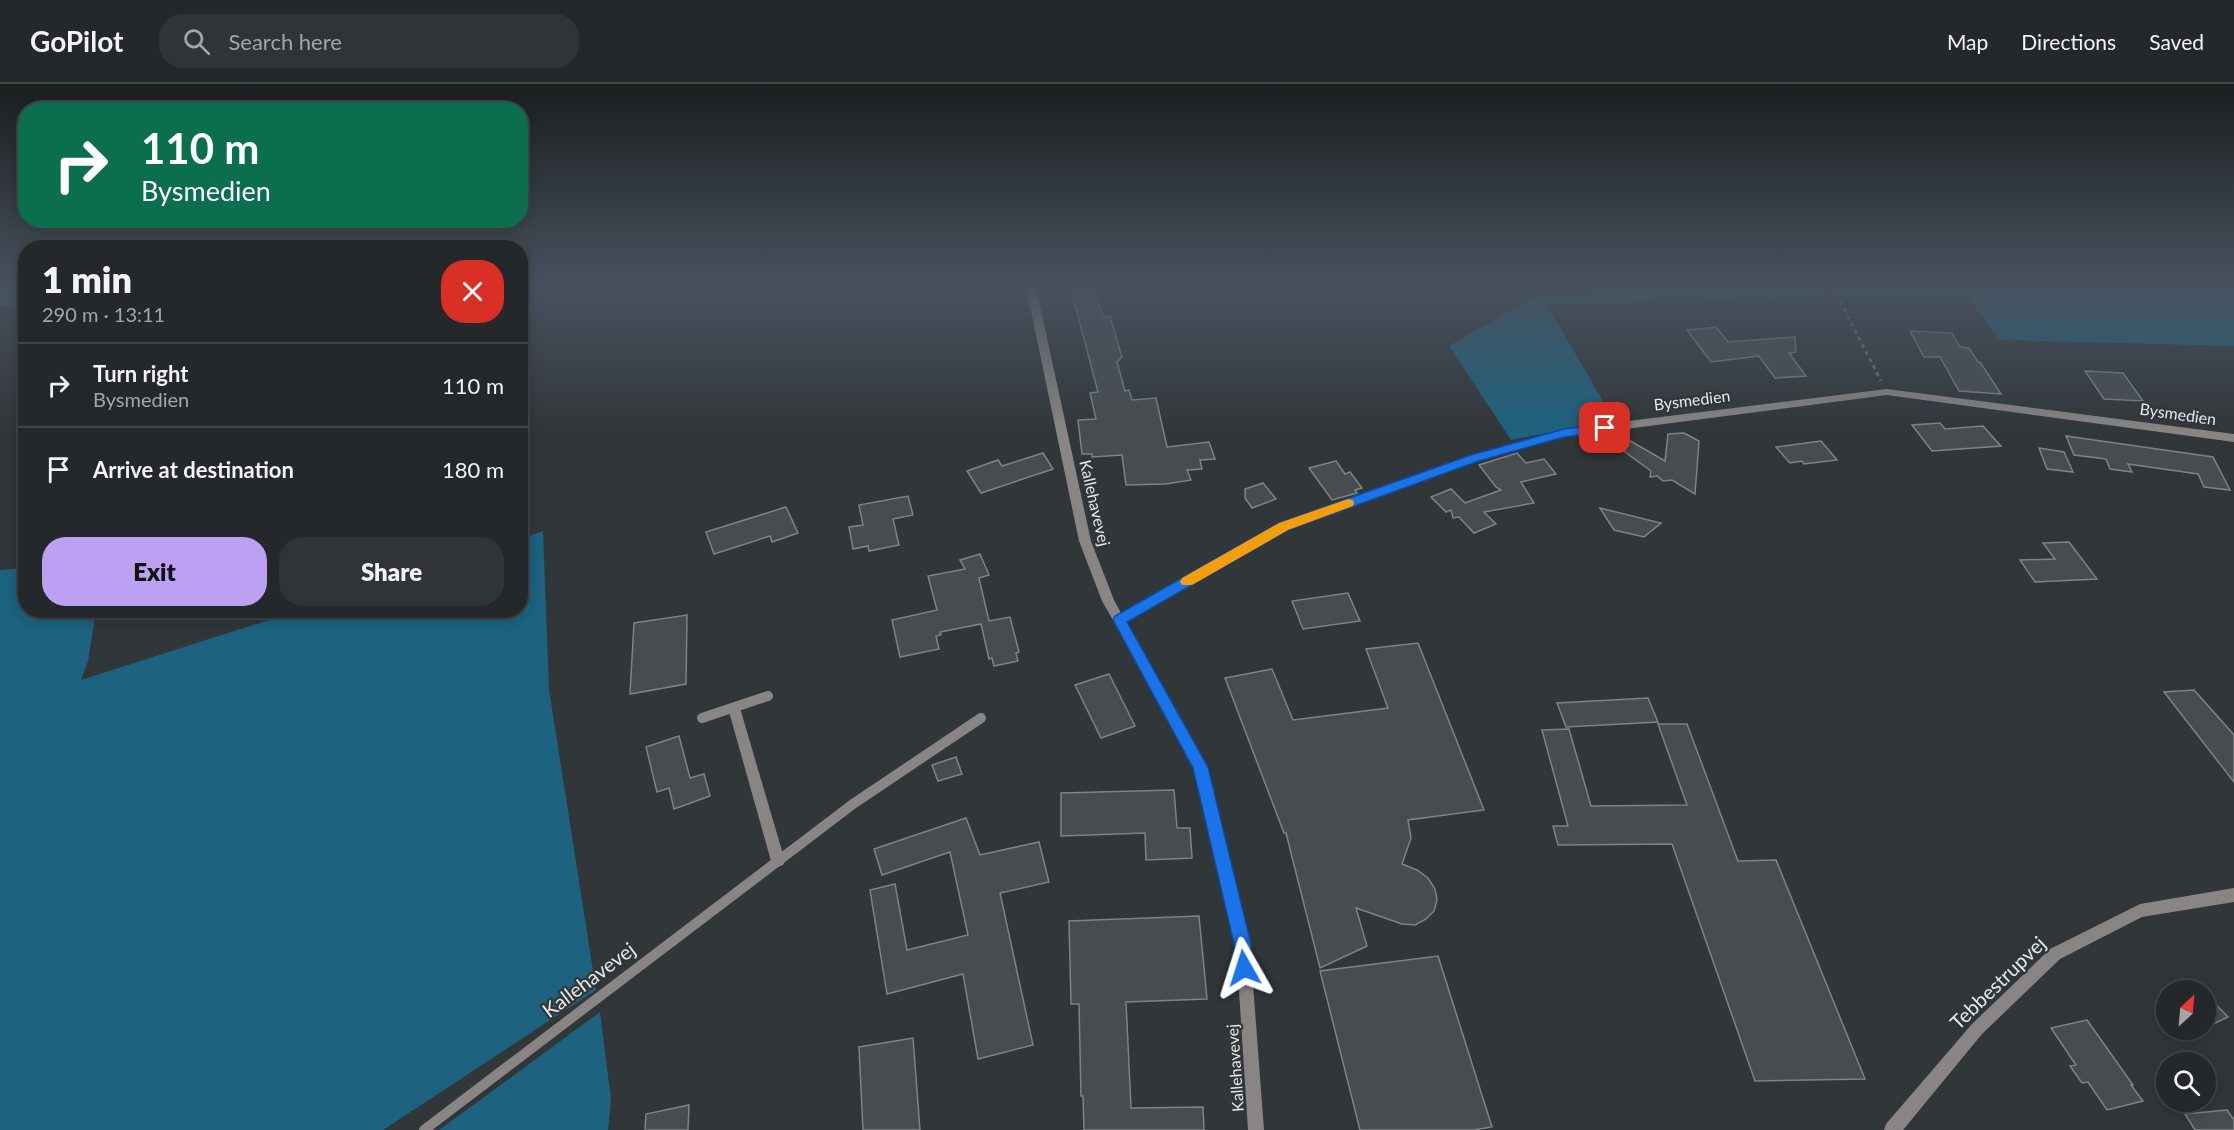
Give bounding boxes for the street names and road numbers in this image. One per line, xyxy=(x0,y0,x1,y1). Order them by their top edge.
street label: Bysmedien xyxy=(1653,385,1731,414)
street label: Bysmedien xyxy=(2139,399,2218,428)
street label: Kallehavevej xyxy=(1076,458,1115,548)
street label: Tebbestrupvej xyxy=(1945,931,2050,1034)
street label: Kallehavevej xyxy=(537,937,639,1022)
street label: Kallehavevej xyxy=(1222,1024,1247,1113)

